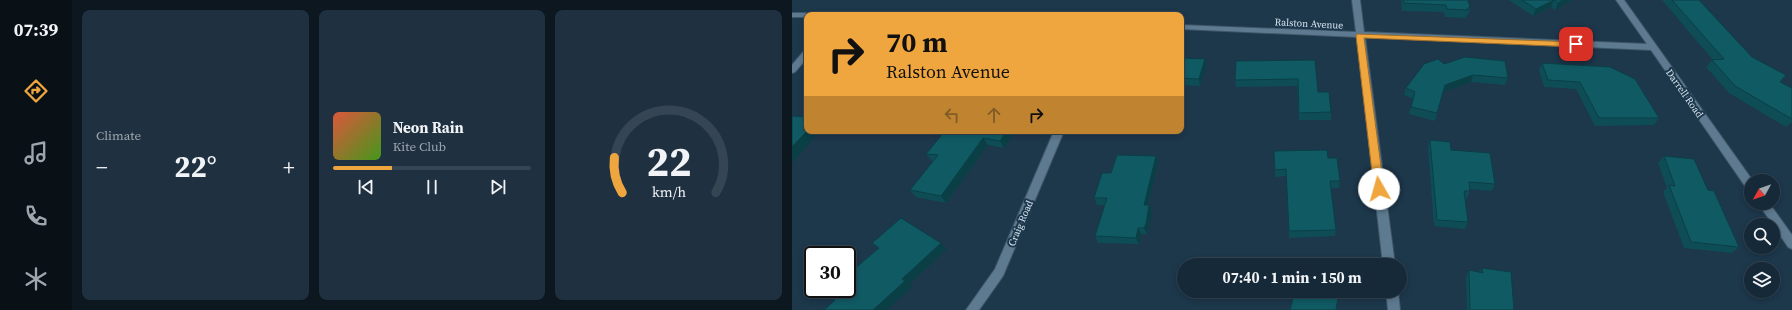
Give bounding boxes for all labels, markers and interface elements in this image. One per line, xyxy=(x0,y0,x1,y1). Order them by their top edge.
street label: Ralston Avenue xyxy=(1274,15,1344,32)
text: 07:39 xyxy=(14,17,58,42)
text: 70 m xyxy=(886,23,948,61)
pin xyxy=(1559,27,1593,61)
icon: right xyxy=(820,28,872,80)
icon: arrive xyxy=(1565,33,1587,55)
text: Ralston Avenue xyxy=(886,59,1010,84)
street label: Darrell Road xyxy=(1663,66,1706,120)
icon: directions xyxy=(22,77,50,105)
icon: left xyxy=(941,104,963,126)
icon: ahead xyxy=(983,104,1005,126)
icon: right xyxy=(1025,104,1047,126)
text: Neon Rain xyxy=(393,117,464,138)
text: Climate xyxy=(96,127,141,144)
text: 22 xyxy=(646,133,691,190)
text: Kite Club xyxy=(393,138,446,155)
icon: music xyxy=(22,139,50,167)
text: 22° xyxy=(174,146,217,187)
text: − xyxy=(96,152,108,182)
text: + xyxy=(283,152,295,182)
position arrow xyxy=(1358,168,1400,210)
north arrow xyxy=(1744,174,1780,210)
map controls xyxy=(1744,174,1780,298)
icon: previous xyxy=(355,176,377,198)
icon: pause xyxy=(421,176,443,198)
icon: next xyxy=(487,176,509,198)
text: km/h xyxy=(652,182,686,202)
street label: Craig Road xyxy=(1005,198,1036,248)
icon: phone xyxy=(22,202,50,230)
button: search xyxy=(1744,218,1780,254)
speed limit sign: 30 xyxy=(804,246,856,298)
button: layers xyxy=(1744,262,1780,298)
icon: climate xyxy=(22,265,50,293)
text: 07:40 · 1 min · 150 m xyxy=(1223,267,1362,288)

